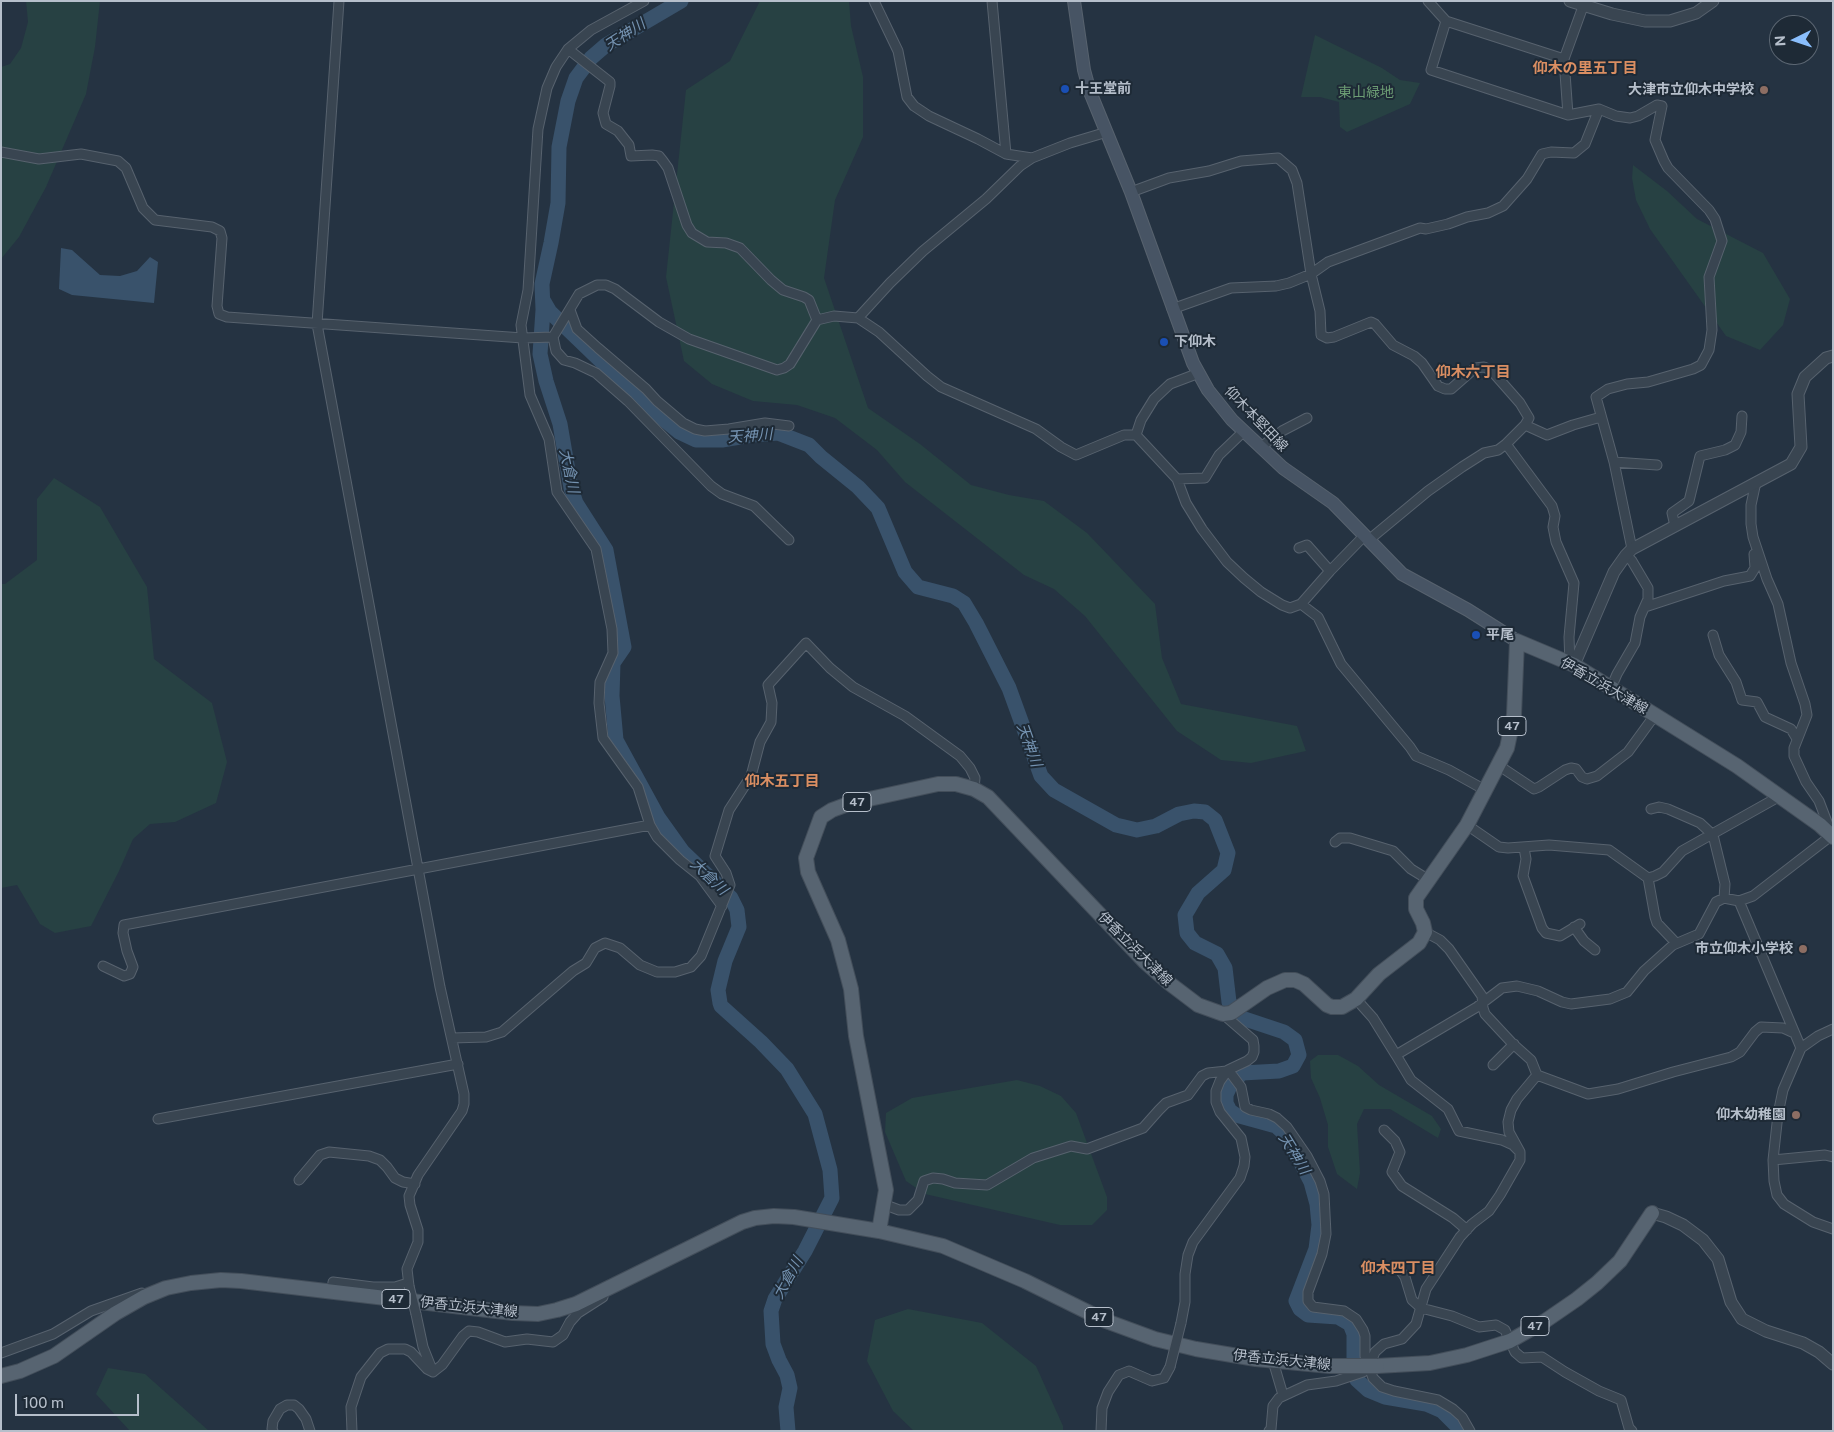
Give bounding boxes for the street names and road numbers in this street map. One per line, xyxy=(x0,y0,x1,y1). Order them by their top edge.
street label: 仰木本堅田線 xyxy=(1221,383,1291,455)
street label: 伊香立浜大津線 xyxy=(1557,654,1651,718)
road number: 47 xyxy=(1498,716,1526,736)
road number: 47 xyxy=(843,792,871,812)
street label: 伊香立浜大津線 xyxy=(1094,908,1176,990)
road number: 47 xyxy=(382,1290,410,1308)
street label: 伊香立浜大津線 xyxy=(419,1294,519,1320)
road number: 47 xyxy=(1085,1308,1113,1326)
road number: 47 xyxy=(1521,1316,1549,1335)
street label: 伊香立浜大津線 xyxy=(1232,1347,1332,1373)

